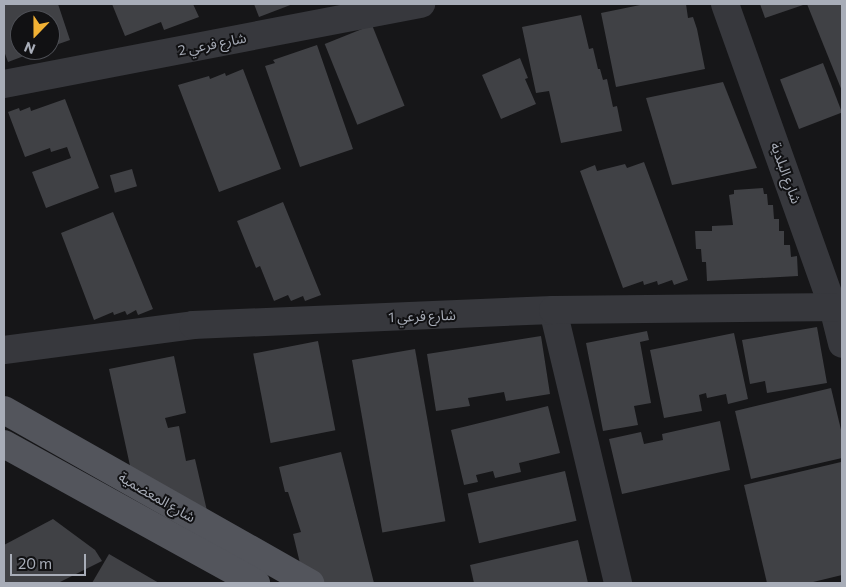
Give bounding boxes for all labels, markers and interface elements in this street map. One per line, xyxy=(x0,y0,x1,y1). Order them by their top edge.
north arrow xyxy=(10,10,60,60)
street label: شارع فرعي 2 xyxy=(176,29,248,59)
text: N xyxy=(22,39,38,58)
street label: شارع البلدية xyxy=(767,140,805,206)
street label: شارع فرعي 1 xyxy=(388,306,456,326)
street label: شارع المعضمية xyxy=(116,468,198,526)
scale bar xyxy=(12,544,89,576)
text: 20 m xyxy=(18,554,52,572)

